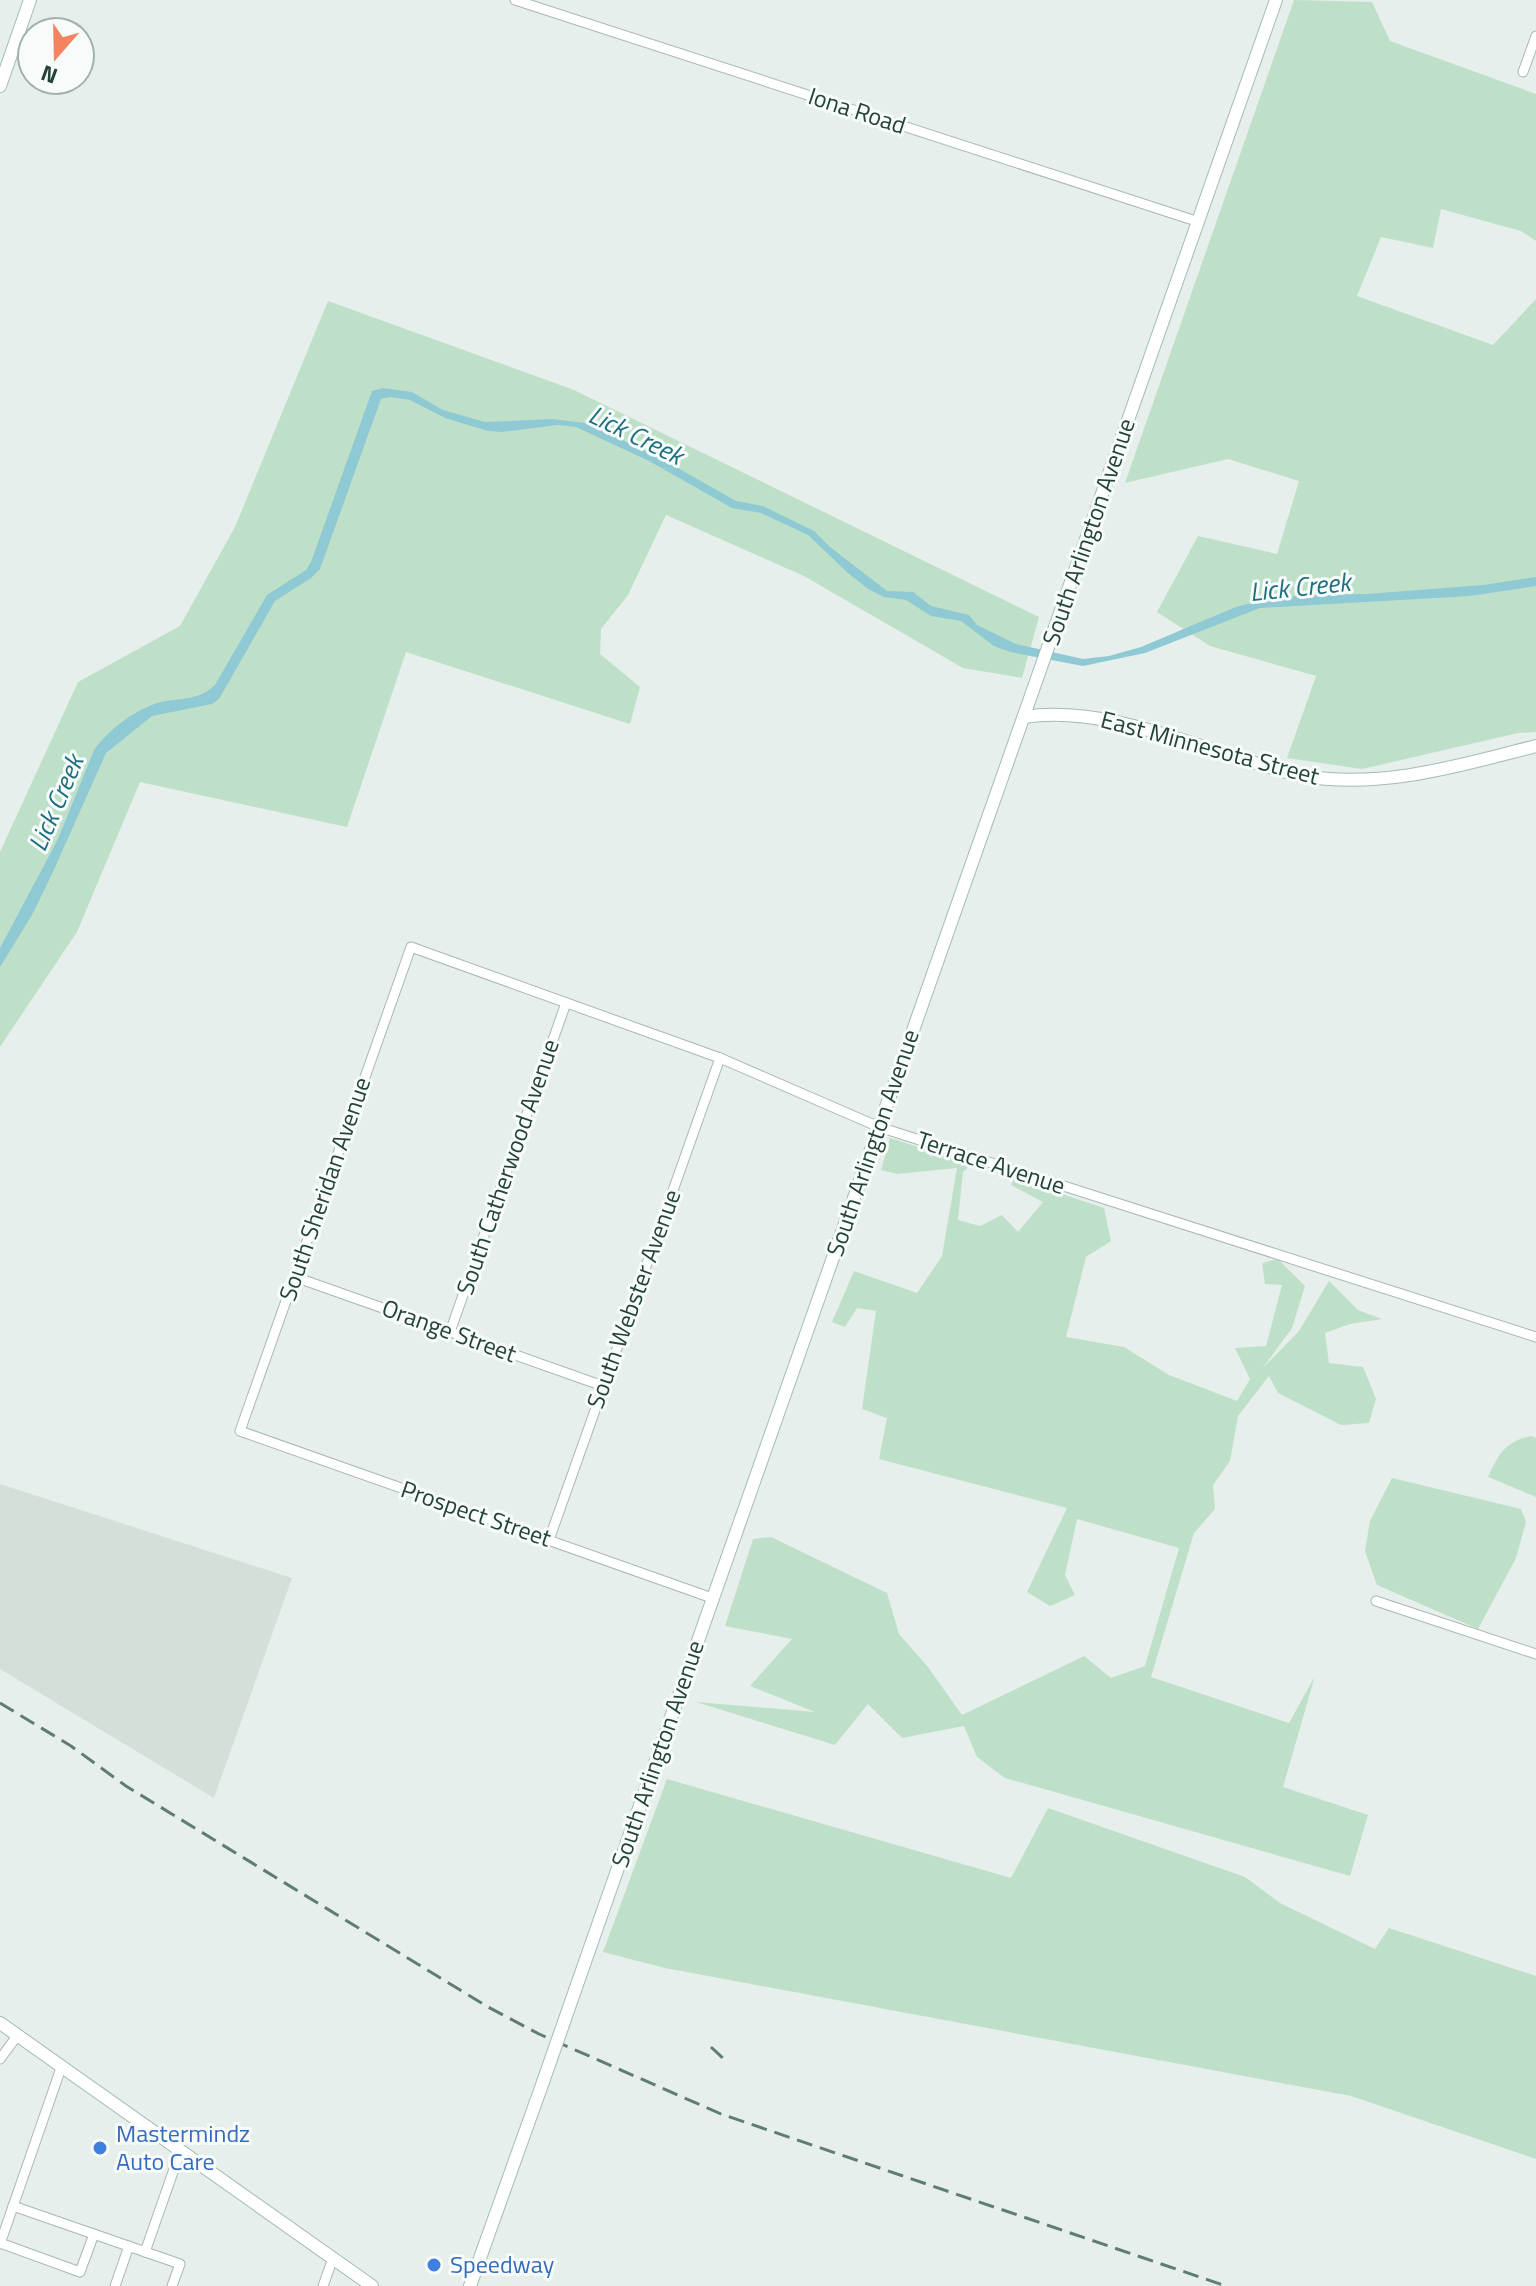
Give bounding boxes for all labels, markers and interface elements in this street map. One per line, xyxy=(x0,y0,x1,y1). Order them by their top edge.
north arrow xyxy=(16,16,96,96)
text: N xyxy=(36,56,62,93)
street label: Iona Road xyxy=(804,77,911,143)
water label: Lick Creek xyxy=(582,395,693,476)
street label: South Arlington Avenue xyxy=(1032,413,1144,650)
water label: Lick Creek xyxy=(1248,561,1356,611)
street label: East Minnesota Street xyxy=(1097,701,1324,794)
water label: Lick Creek xyxy=(18,746,95,857)
street label: South Arlington Avenue xyxy=(816,1024,928,1261)
street label: South Catherwood Avenue xyxy=(446,1034,568,1299)
street label: South Sheridan Avenue xyxy=(269,1072,379,1305)
street label: Terrace Avenue xyxy=(913,1121,1070,1203)
street label: South Webster Avenue xyxy=(577,1184,689,1413)
street label: Orange Street xyxy=(377,1289,522,1371)
street label: Prospect Street xyxy=(396,1470,557,1556)
street label: South Arlington Avenue xyxy=(601,1635,713,1872)
place label: Mastermindz Auto Care xyxy=(116,2115,250,2179)
marker: Mastermindz Auto Care xyxy=(91,2139,109,2157)
place label: Speedway xyxy=(450,2246,555,2282)
marker: Speedway xyxy=(425,2256,443,2274)

